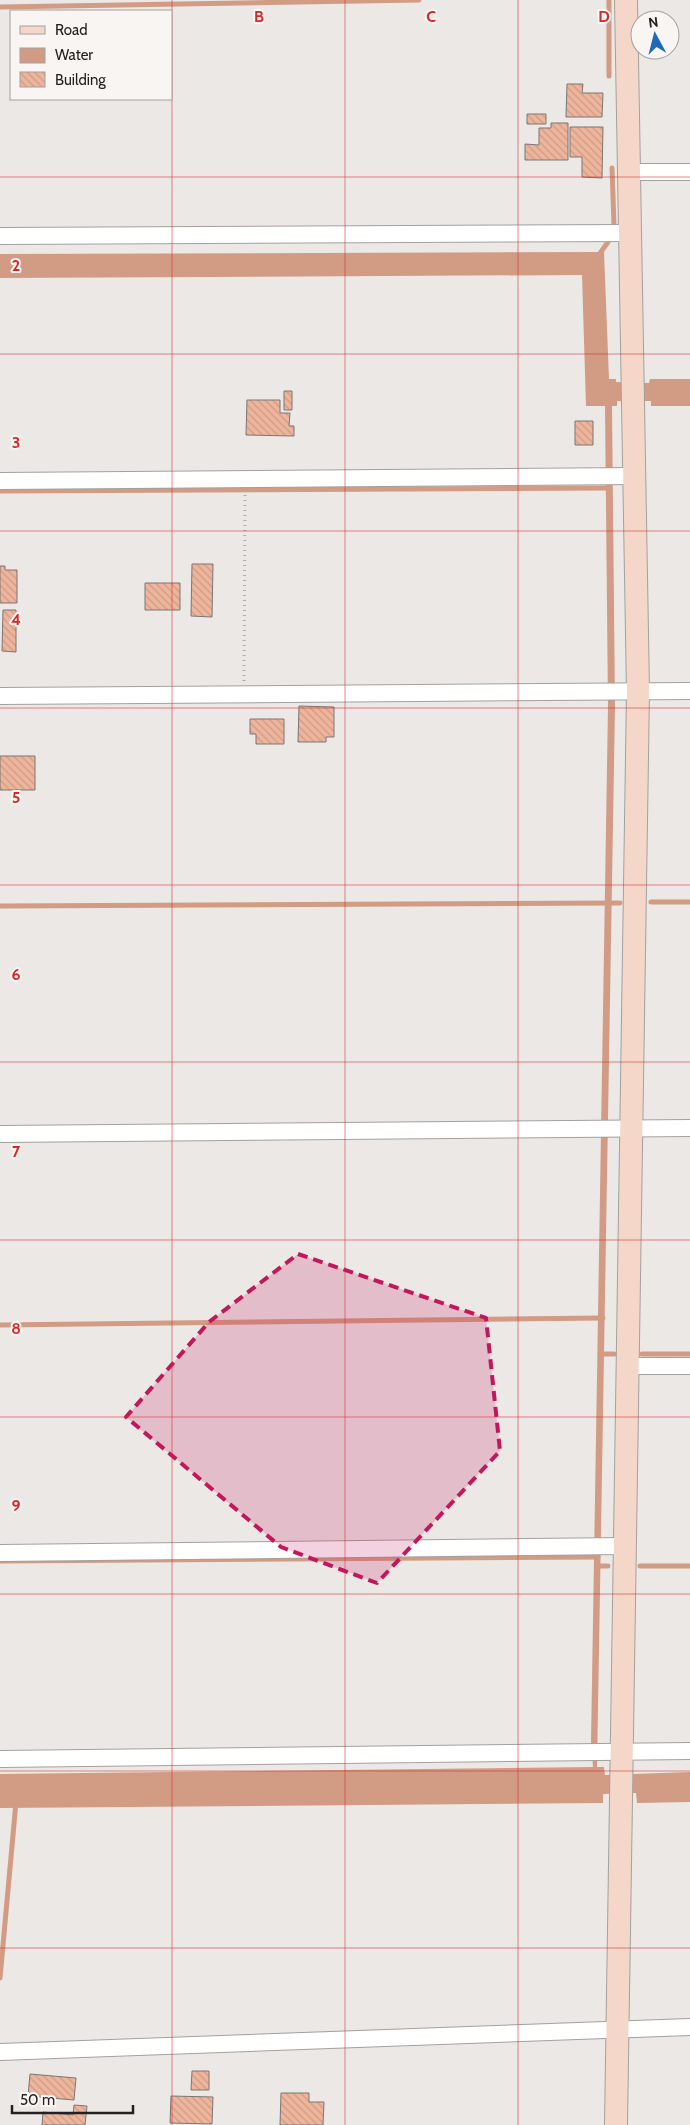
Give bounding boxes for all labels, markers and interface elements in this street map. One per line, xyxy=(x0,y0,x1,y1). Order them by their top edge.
text: B xyxy=(254,7,264,26)
text: C xyxy=(426,7,436,26)
text: D xyxy=(598,7,610,26)
legend xyxy=(10,10,172,100)
north arrow xyxy=(630,10,680,60)
text: N xyxy=(647,13,659,32)
text: Road xyxy=(55,21,88,39)
text: Water xyxy=(55,46,93,64)
text: Building xyxy=(55,71,106,89)
text: 2 xyxy=(12,256,20,275)
text: 3 xyxy=(12,433,20,452)
text: 4 xyxy=(11,610,21,629)
text: 5 xyxy=(12,788,20,807)
text: 6 xyxy=(12,965,21,984)
text: 7 xyxy=(12,1142,21,1161)
text: 8 xyxy=(11,1319,21,1338)
text: 9 xyxy=(12,1496,21,1515)
scale bar xyxy=(12,2082,134,2114)
text: 50 m xyxy=(20,2091,55,2109)

